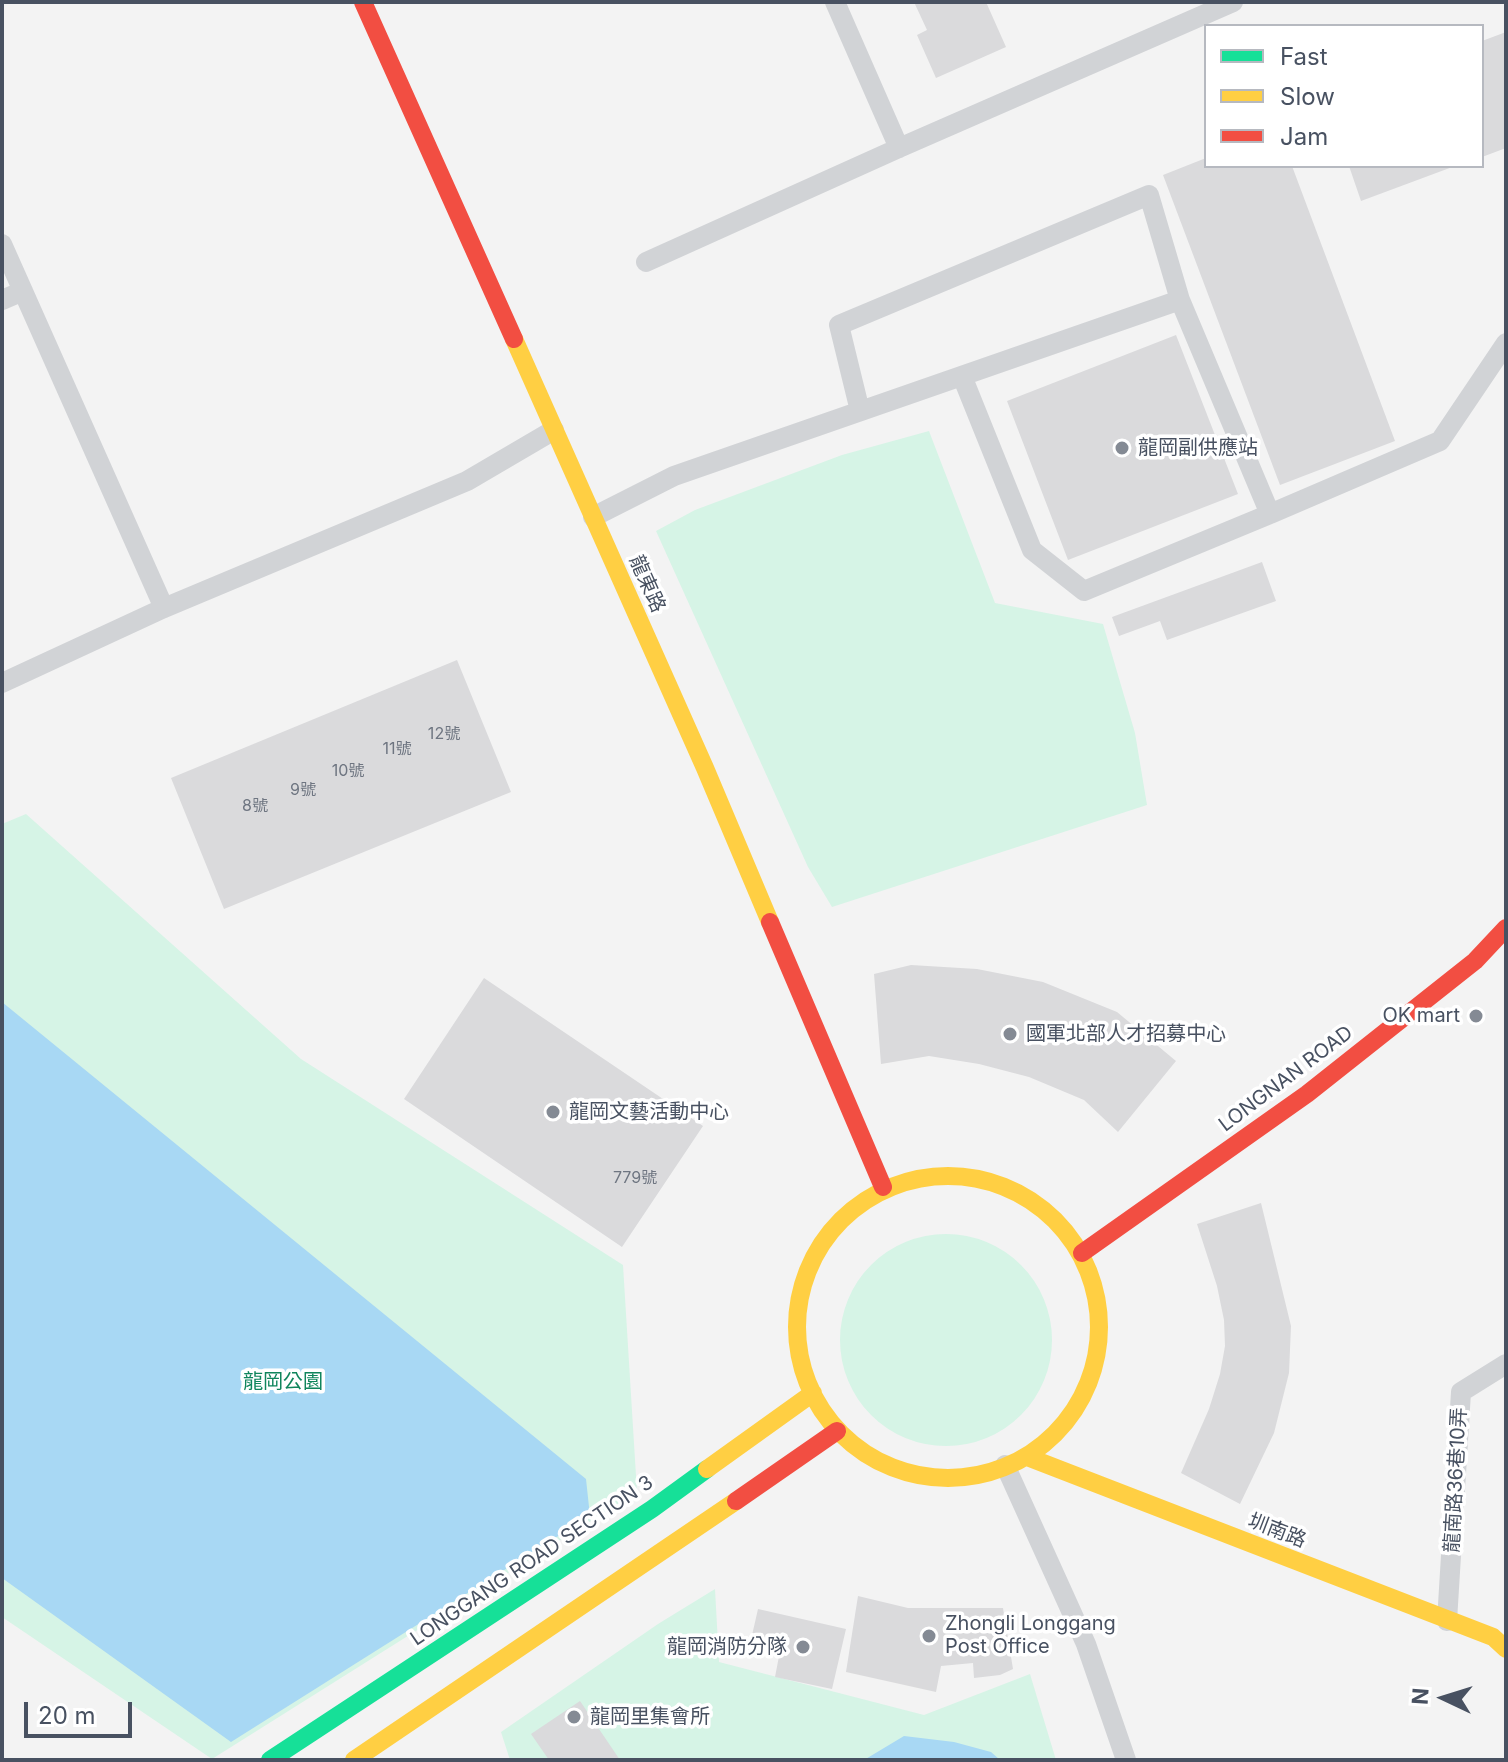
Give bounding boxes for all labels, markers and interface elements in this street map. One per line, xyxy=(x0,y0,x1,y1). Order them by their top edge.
legend xyxy=(1204,24,1484,168)
text: Fast xyxy=(1280,42,1328,71)
text: Slow xyxy=(1280,82,1335,111)
text: Jam xyxy=(1280,122,1328,151)
place label: 龍岡副供應站 xyxy=(1138,436,1258,460)
marker: 龍岡副供應站 xyxy=(1113,439,1131,457)
street label: 龍東路 xyxy=(624,552,670,616)
house number: 12號 xyxy=(428,724,460,744)
house number: 11號 xyxy=(382,739,412,759)
house number: 10號 xyxy=(332,761,364,781)
house number: 9號 xyxy=(290,780,316,800)
house number: 8號 xyxy=(242,796,268,816)
place label: OK mart xyxy=(1383,1004,1460,1028)
marker: OK mart xyxy=(1467,1007,1485,1025)
street label: LONGNAN ROAD xyxy=(1214,1021,1358,1137)
place label: 國軍北部人才招募中心 xyxy=(1026,1022,1226,1046)
marker: 國軍北部人才招募中心 xyxy=(1001,1025,1019,1043)
place label: 龍岡文藝活動中心 xyxy=(569,1100,729,1124)
marker: 龍岡文藝活動中心 xyxy=(544,1103,562,1121)
house number: 779號 xyxy=(613,1168,657,1188)
park label: 龍岡公園 xyxy=(243,1370,323,1394)
street label: 龍南路36巷10弄 xyxy=(1440,1407,1472,1553)
street label: LONGGANG ROAD SECTION 3 xyxy=(406,1471,658,1651)
street label: 圳南路 xyxy=(1245,1509,1309,1553)
place label: Zhongli Longgang Post Office xyxy=(945,1612,1116,1659)
marker: Zhongli Longgang Post Office xyxy=(920,1627,938,1645)
place label: 龍岡消防分隊 xyxy=(667,1635,787,1659)
marker: 龍岡消防分隊 xyxy=(794,1638,812,1656)
north arrow xyxy=(1404,1658,1484,1738)
scale bar xyxy=(28,1686,136,1736)
text: N xyxy=(1407,1687,1434,1706)
text: 20 m xyxy=(38,1701,96,1730)
place label: 龍岡里集會所 xyxy=(590,1705,710,1729)
marker: 龍岡里集會所 xyxy=(565,1708,583,1726)

